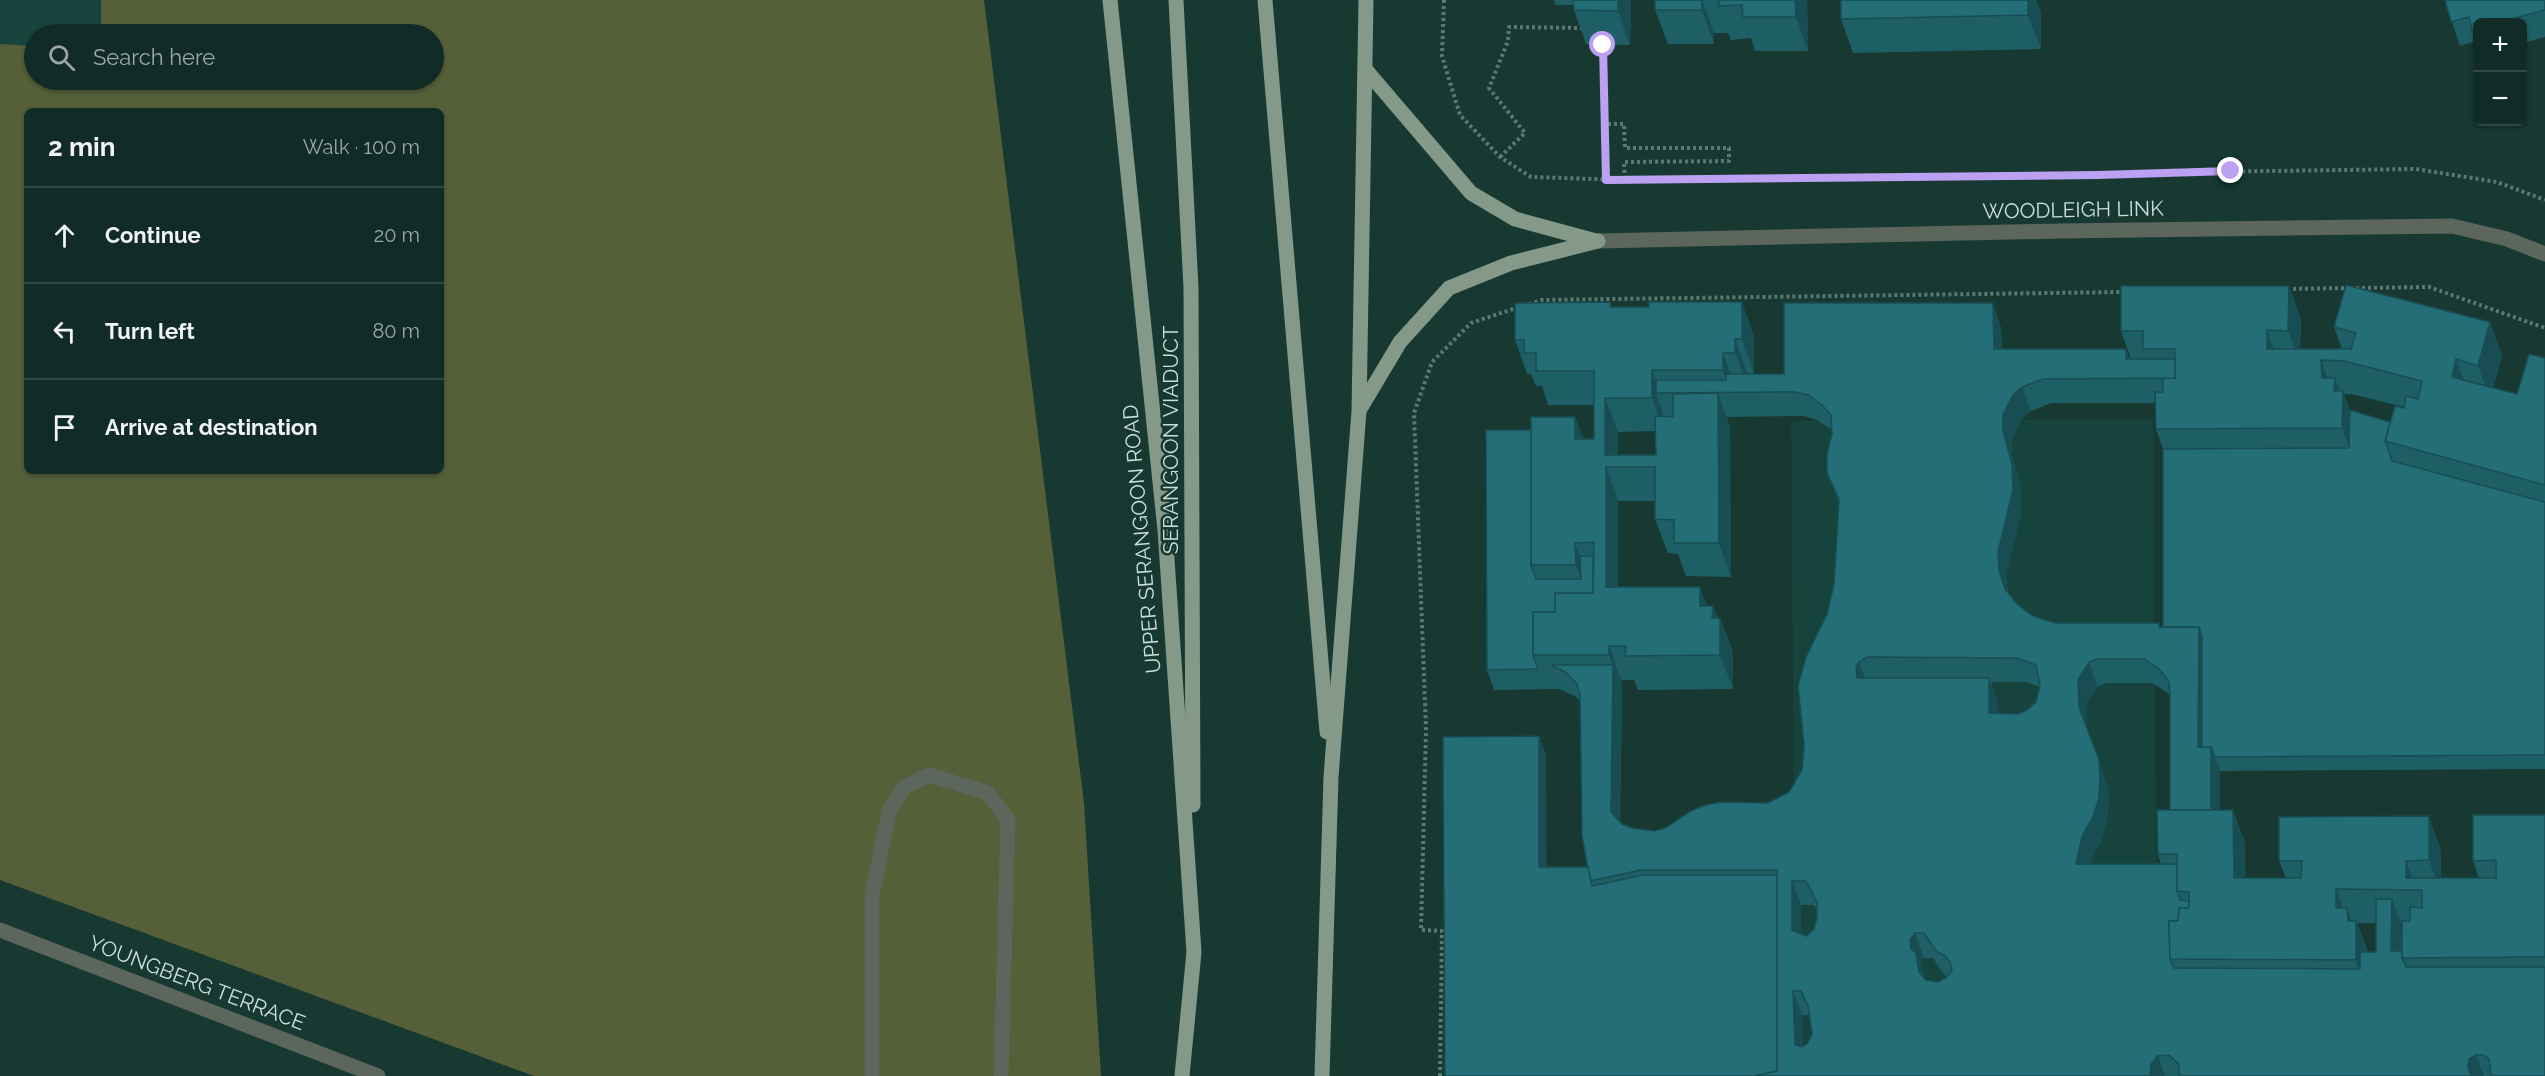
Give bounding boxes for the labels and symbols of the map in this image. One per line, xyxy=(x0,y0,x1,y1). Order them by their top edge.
route start xyxy=(1589,31,1615,57)
route end xyxy=(2217,157,2243,183)
street label: WOODLEIGH LINK xyxy=(1982,195,2164,224)
street label: SERANGOON VIADUCT xyxy=(1158,325,1183,554)
street label: UPPER SERANGOON ROAD xyxy=(1117,404,1166,674)
street label: YOUNGBERG TERRACE xyxy=(86,930,309,1035)

